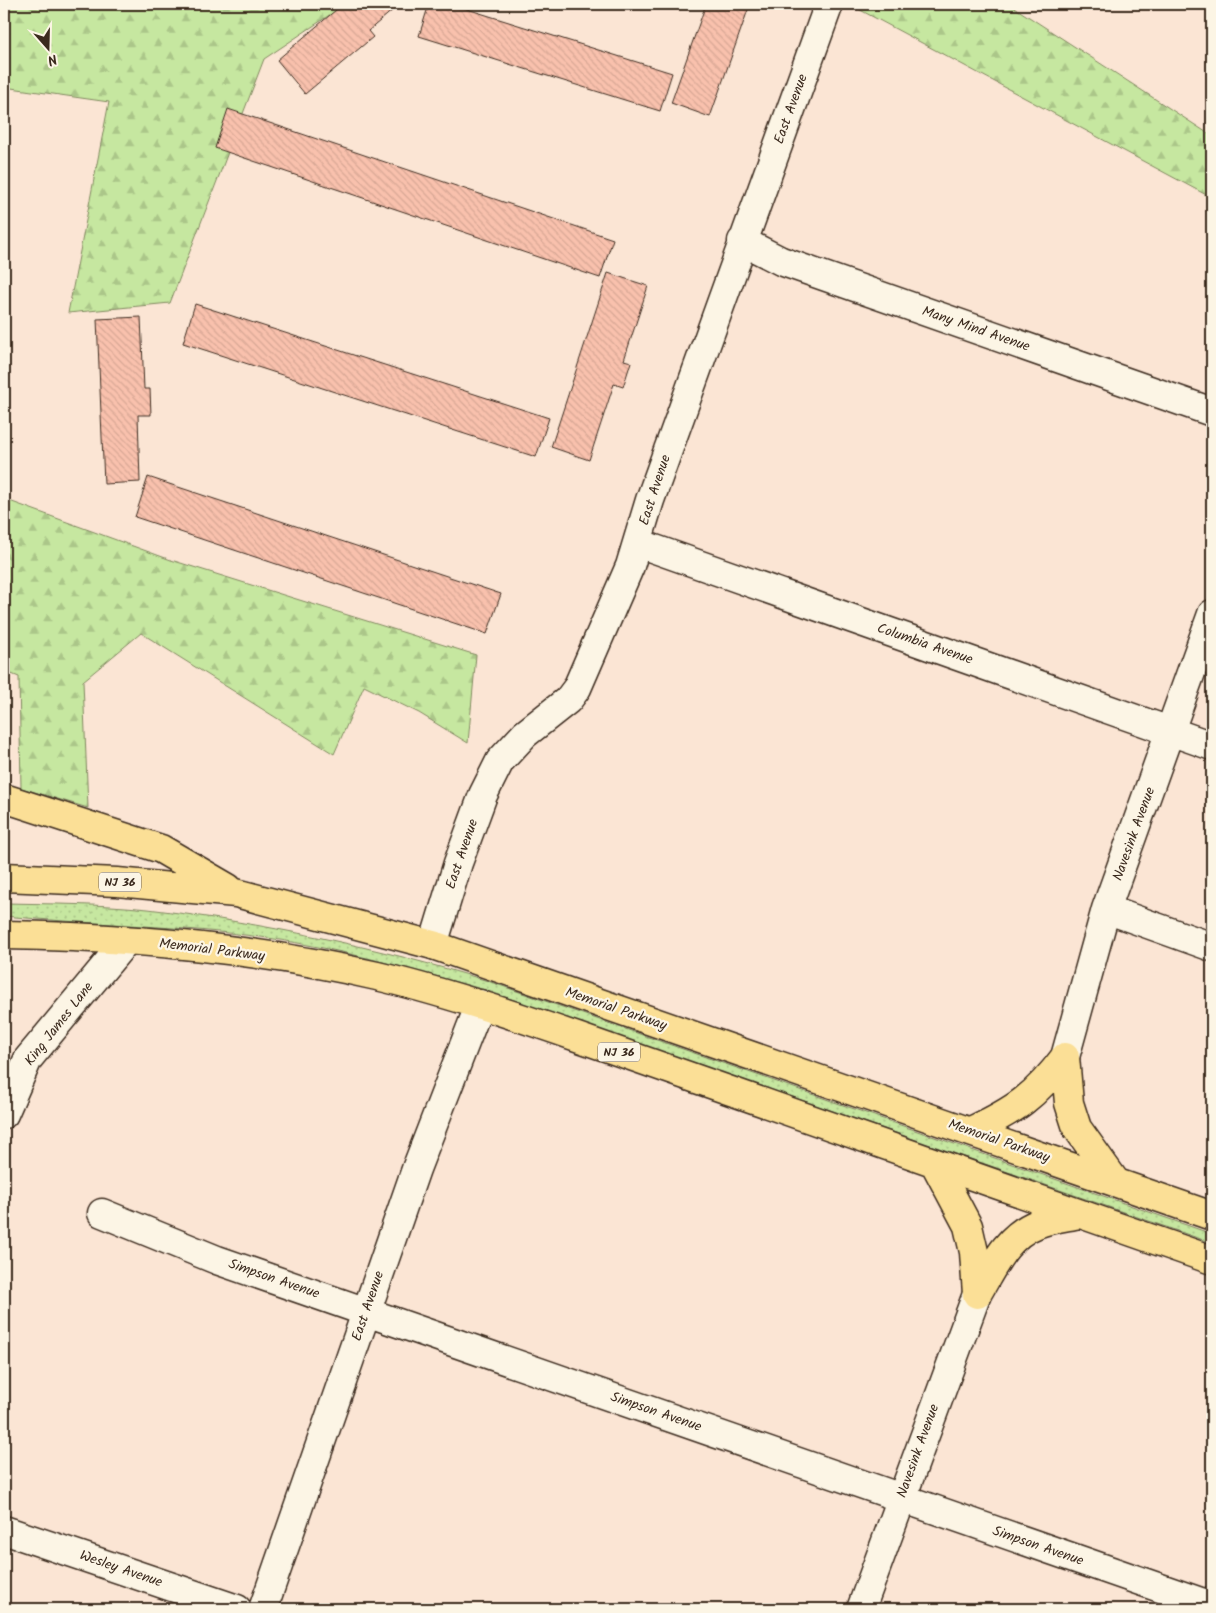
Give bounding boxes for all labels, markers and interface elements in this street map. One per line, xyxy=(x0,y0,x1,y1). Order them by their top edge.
north arrow xyxy=(22,22,72,72)
text: N xyxy=(44,47,60,71)
street label: East Avenue xyxy=(768,70,814,147)
street label: Many Mind Avenue xyxy=(919,300,1034,358)
street label: East Avenue xyxy=(633,451,677,528)
street label: Columbia Avenue xyxy=(874,617,977,671)
street label: Navesink Avenue xyxy=(1107,783,1161,884)
street label: East Avenue xyxy=(440,815,485,892)
road number: NJ 36 xyxy=(99,872,141,892)
street label: Memorial Parkway xyxy=(158,933,267,967)
street label: King James Lane xyxy=(19,977,99,1071)
street label: Memorial Parkway xyxy=(562,981,670,1037)
road number: NJ 36 xyxy=(598,1042,640,1062)
street label: Memorial Parkway xyxy=(945,1113,1053,1169)
street label: Simpson Avenue xyxy=(225,1253,323,1305)
street label: East Avenue xyxy=(346,1267,391,1344)
street label: Simpson Avenue xyxy=(607,1386,705,1438)
street label: Navesink Avenue xyxy=(891,1400,945,1501)
street label: Simpson Avenue xyxy=(989,1520,1087,1572)
street label: Wesley Avenue xyxy=(77,1545,166,1594)

